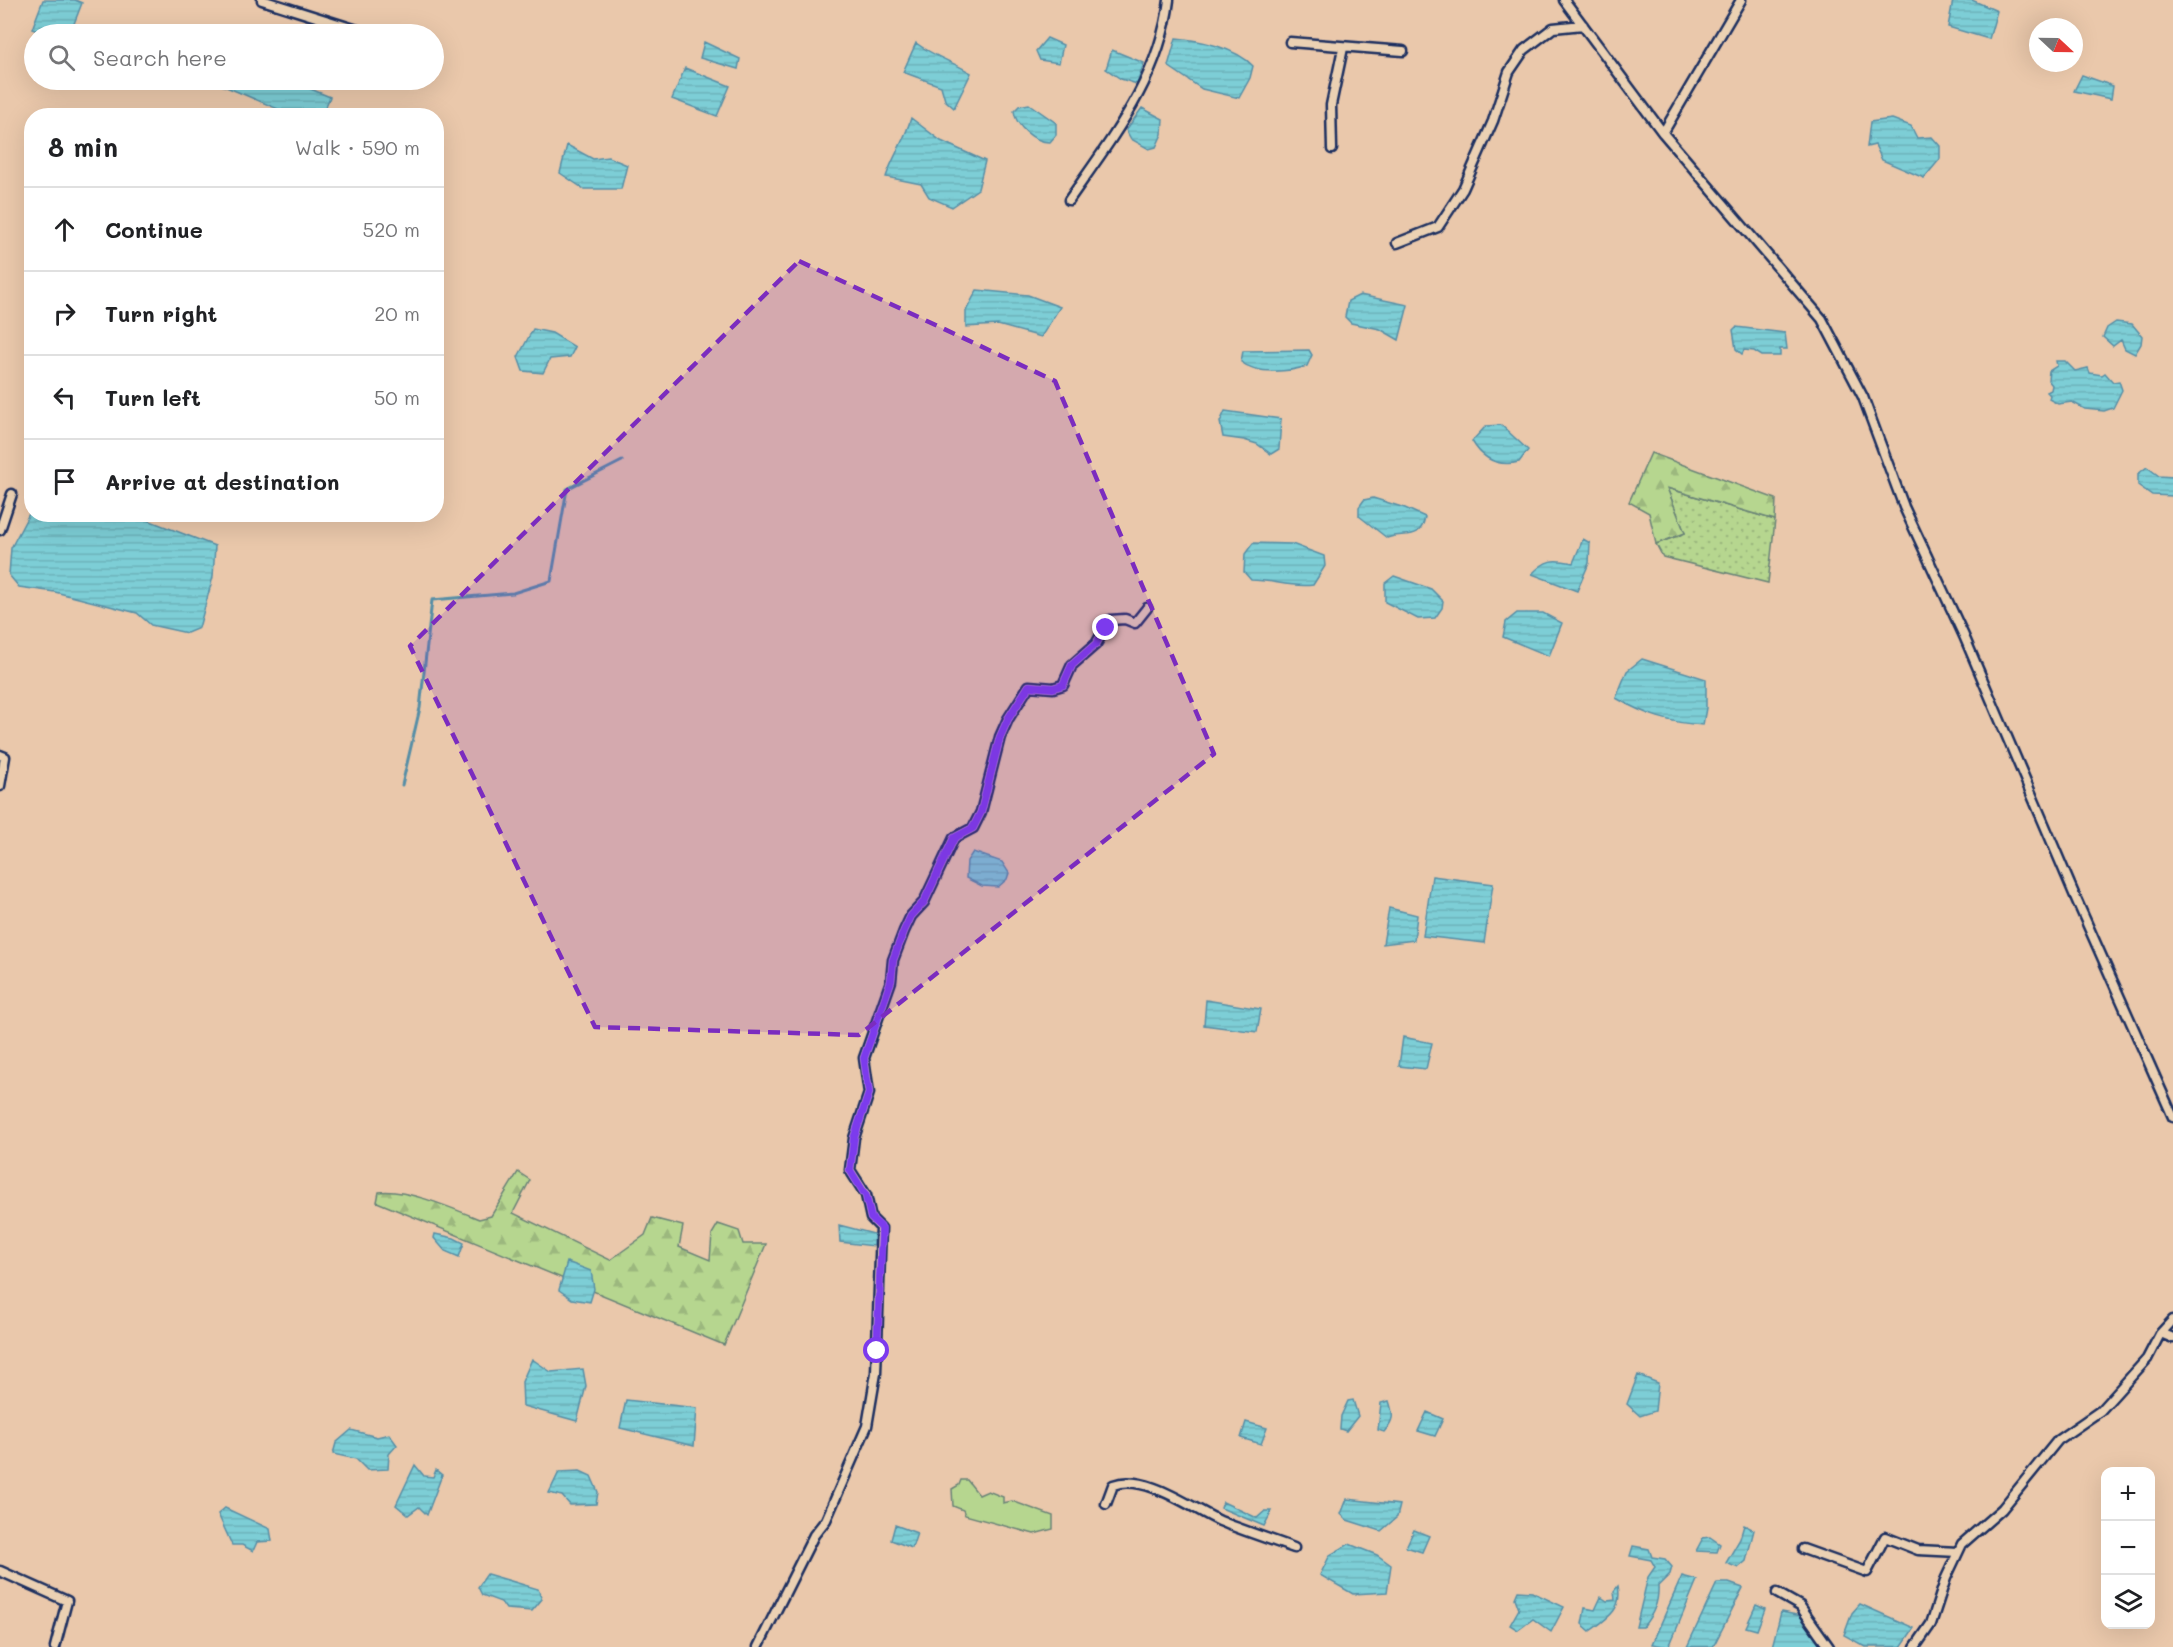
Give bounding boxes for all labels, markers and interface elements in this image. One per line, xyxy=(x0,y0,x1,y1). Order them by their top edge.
north arrow xyxy=(2029,18,2083,72)
search box xyxy=(24,24,444,90)
icon: search xyxy=(45,41,78,74)
text: Search here xyxy=(93,43,227,72)
text: 8 min xyxy=(48,130,118,164)
text: Walk · 590 m xyxy=(295,134,420,160)
icon: ahead xyxy=(48,213,81,246)
text: Continue xyxy=(105,215,203,244)
text: 520 m xyxy=(363,216,420,242)
icon: right xyxy=(48,297,81,330)
text: Turn right xyxy=(105,299,217,328)
text: 20 m xyxy=(374,300,420,326)
icon: left xyxy=(48,381,81,414)
text: Turn left xyxy=(105,383,201,412)
text: 50 m xyxy=(374,384,420,410)
icon: arrive xyxy=(48,465,81,498)
text: Arrive at destination xyxy=(105,467,340,496)
route end xyxy=(1092,614,1118,640)
route start xyxy=(863,1337,889,1363)
map controls xyxy=(2101,1467,2155,1629)
button: + xyxy=(2101,1467,2155,1521)
button: − xyxy=(2101,1521,2155,1575)
button: layers xyxy=(2101,1575,2155,1629)

